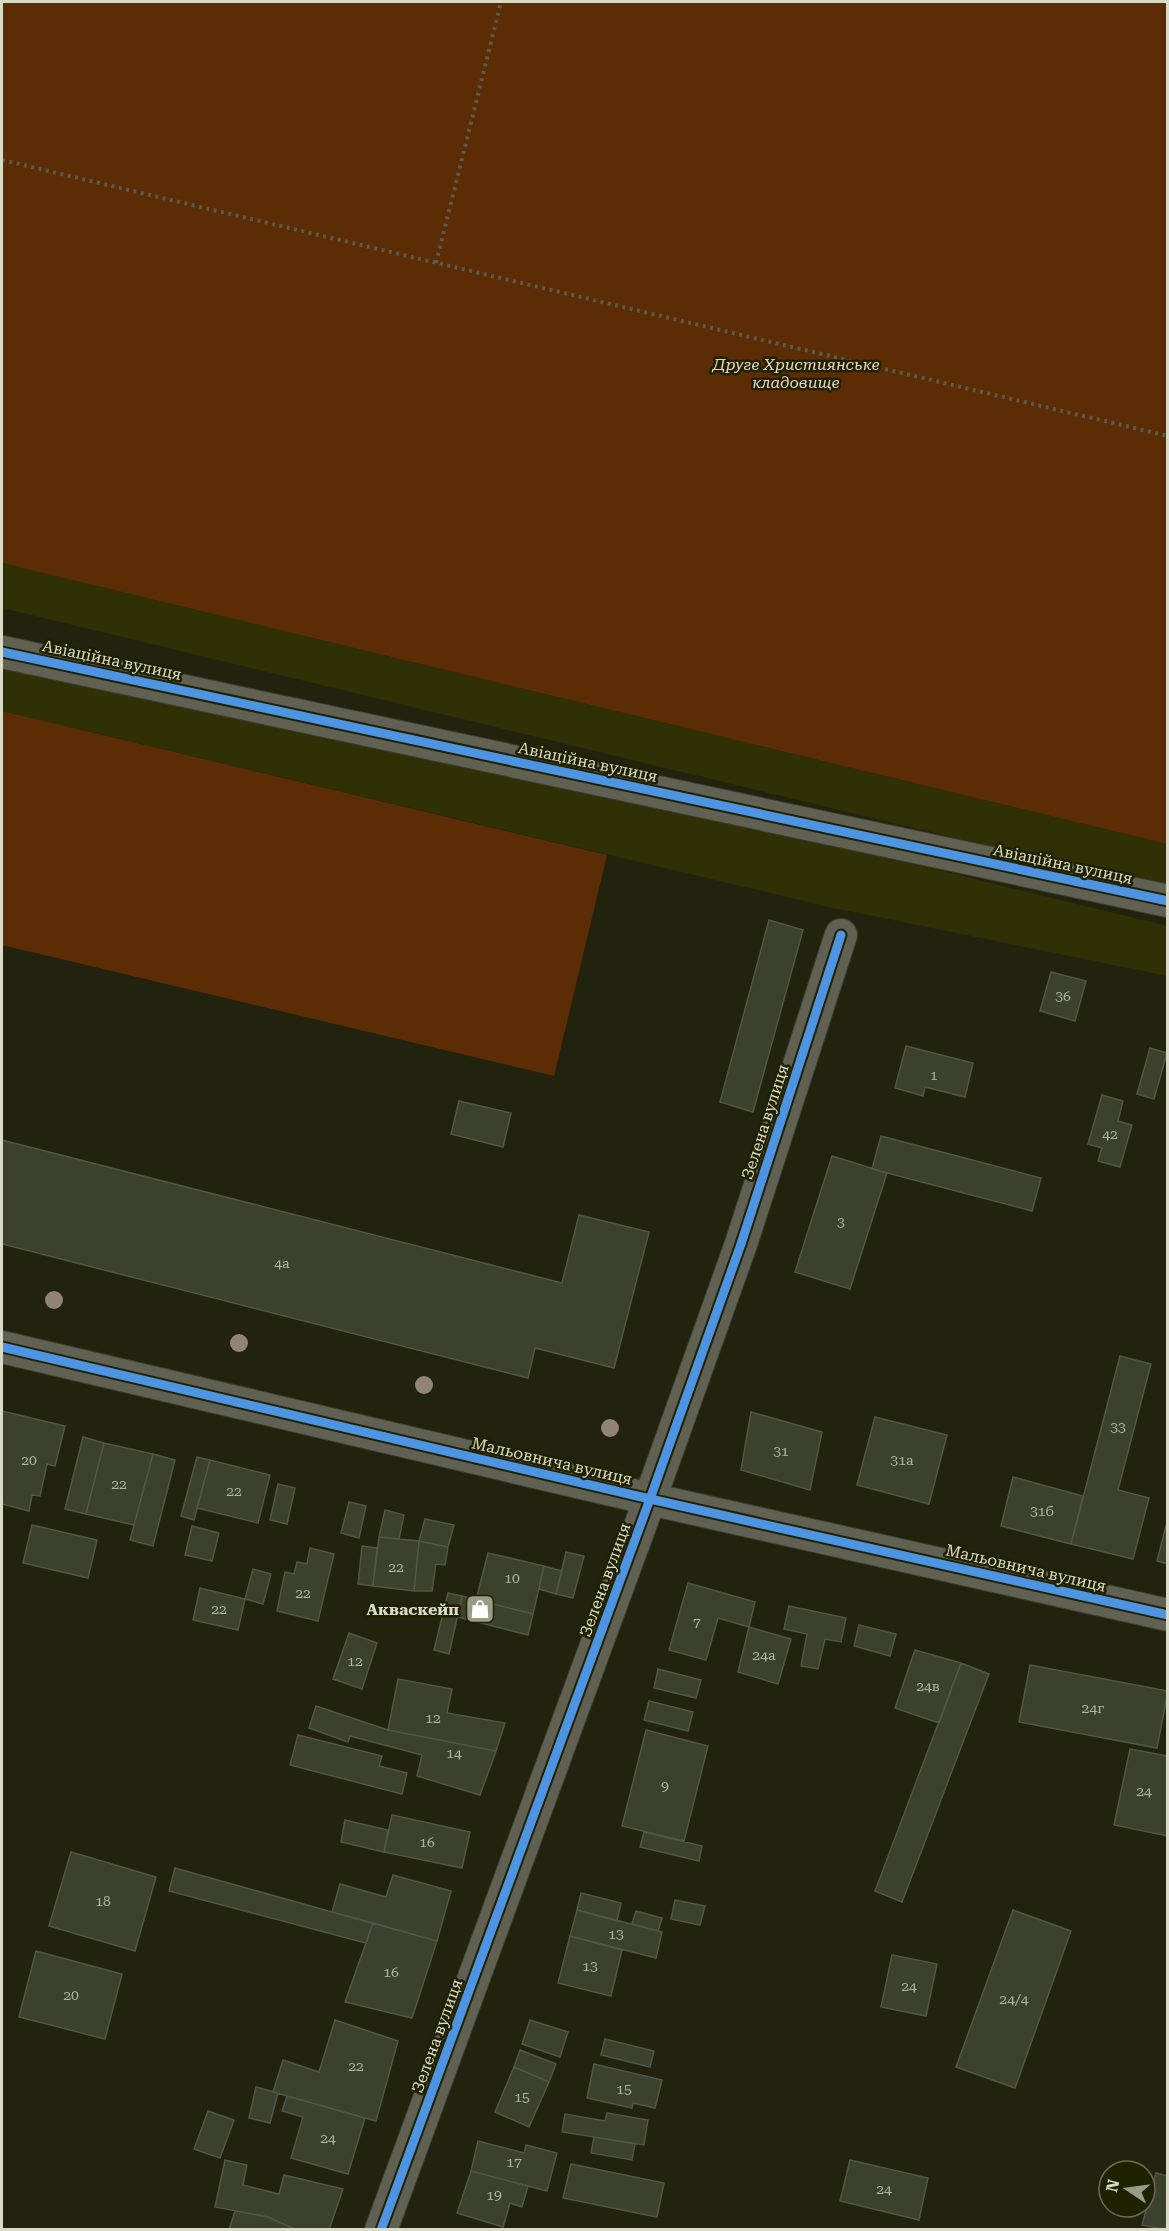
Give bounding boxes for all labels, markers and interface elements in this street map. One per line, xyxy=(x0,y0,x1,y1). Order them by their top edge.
park label: Друге Християнське кладовище xyxy=(712,355,880,392)
street label: Авіаційна вулиця xyxy=(41,636,183,684)
street label: Авіаційна вулиця xyxy=(517,738,659,786)
street label: Авіаційна вулиця xyxy=(992,840,1134,888)
house number: 36 xyxy=(1055,988,1071,1004)
street label: Зелена вулиця xyxy=(737,1062,793,1182)
house number: 1 xyxy=(930,1067,938,1083)
house number: 42 xyxy=(1102,1126,1118,1142)
house number: 3 xyxy=(837,1214,845,1230)
house number: 4а xyxy=(274,1255,290,1271)
house number: 33 xyxy=(1110,1419,1126,1435)
street label: Мальовнича вулиця xyxy=(470,1433,634,1489)
house number: 31 xyxy=(773,1443,789,1459)
house number: 20 xyxy=(21,1452,37,1468)
house number: 31а xyxy=(890,1452,914,1468)
house number: 22 xyxy=(111,1476,127,1492)
house number: 22 xyxy=(226,1483,242,1499)
house number: 31б xyxy=(1030,1503,1054,1519)
street label: Зелена вулиця xyxy=(576,1520,634,1640)
street label: Мальовнича вулиця xyxy=(944,1540,1108,1596)
house number: 22 xyxy=(388,1559,404,1575)
house number: 10 xyxy=(504,1570,520,1586)
house number: 22 xyxy=(295,1585,311,1601)
shop icon: Акваскейп xyxy=(464,1593,496,1625)
place label: Акваскейп xyxy=(366,1600,459,1619)
house number: 22 xyxy=(211,1601,227,1617)
house number: 7 xyxy=(693,1614,701,1630)
house number: 24а xyxy=(752,1647,776,1663)
house number: 12 xyxy=(347,1653,363,1669)
house number: 24в xyxy=(916,1678,940,1694)
house number: 24г xyxy=(1082,1700,1104,1716)
house number: 12 xyxy=(425,1710,441,1726)
house number: 14 xyxy=(446,1745,462,1761)
house number: 9 xyxy=(661,1778,669,1794)
house number: 24 xyxy=(1136,1783,1152,1799)
house number: 16 xyxy=(419,1834,435,1850)
house number: 18 xyxy=(95,1893,111,1909)
house number: 13 xyxy=(608,1926,624,1942)
house number: 13 xyxy=(582,1958,598,1974)
house number: 16 xyxy=(383,1964,399,1980)
street label: Зелена вулиця xyxy=(408,1976,466,2096)
house number: 24 xyxy=(901,1978,917,1994)
house number: 20 xyxy=(63,1987,79,2003)
house number: 24/4 xyxy=(999,1991,1029,2007)
house number: 22 xyxy=(348,2058,364,2074)
house number: 15 xyxy=(616,2081,632,2097)
house number: 15 xyxy=(514,2089,530,2105)
house number: 24 xyxy=(320,2130,336,2146)
house number: 17 xyxy=(506,2154,522,2170)
north arrow xyxy=(1097,2159,1157,2219)
text: N xyxy=(1102,2178,1124,2194)
house number: 24 xyxy=(876,2181,892,2197)
house number: 19 xyxy=(486,2187,502,2203)

